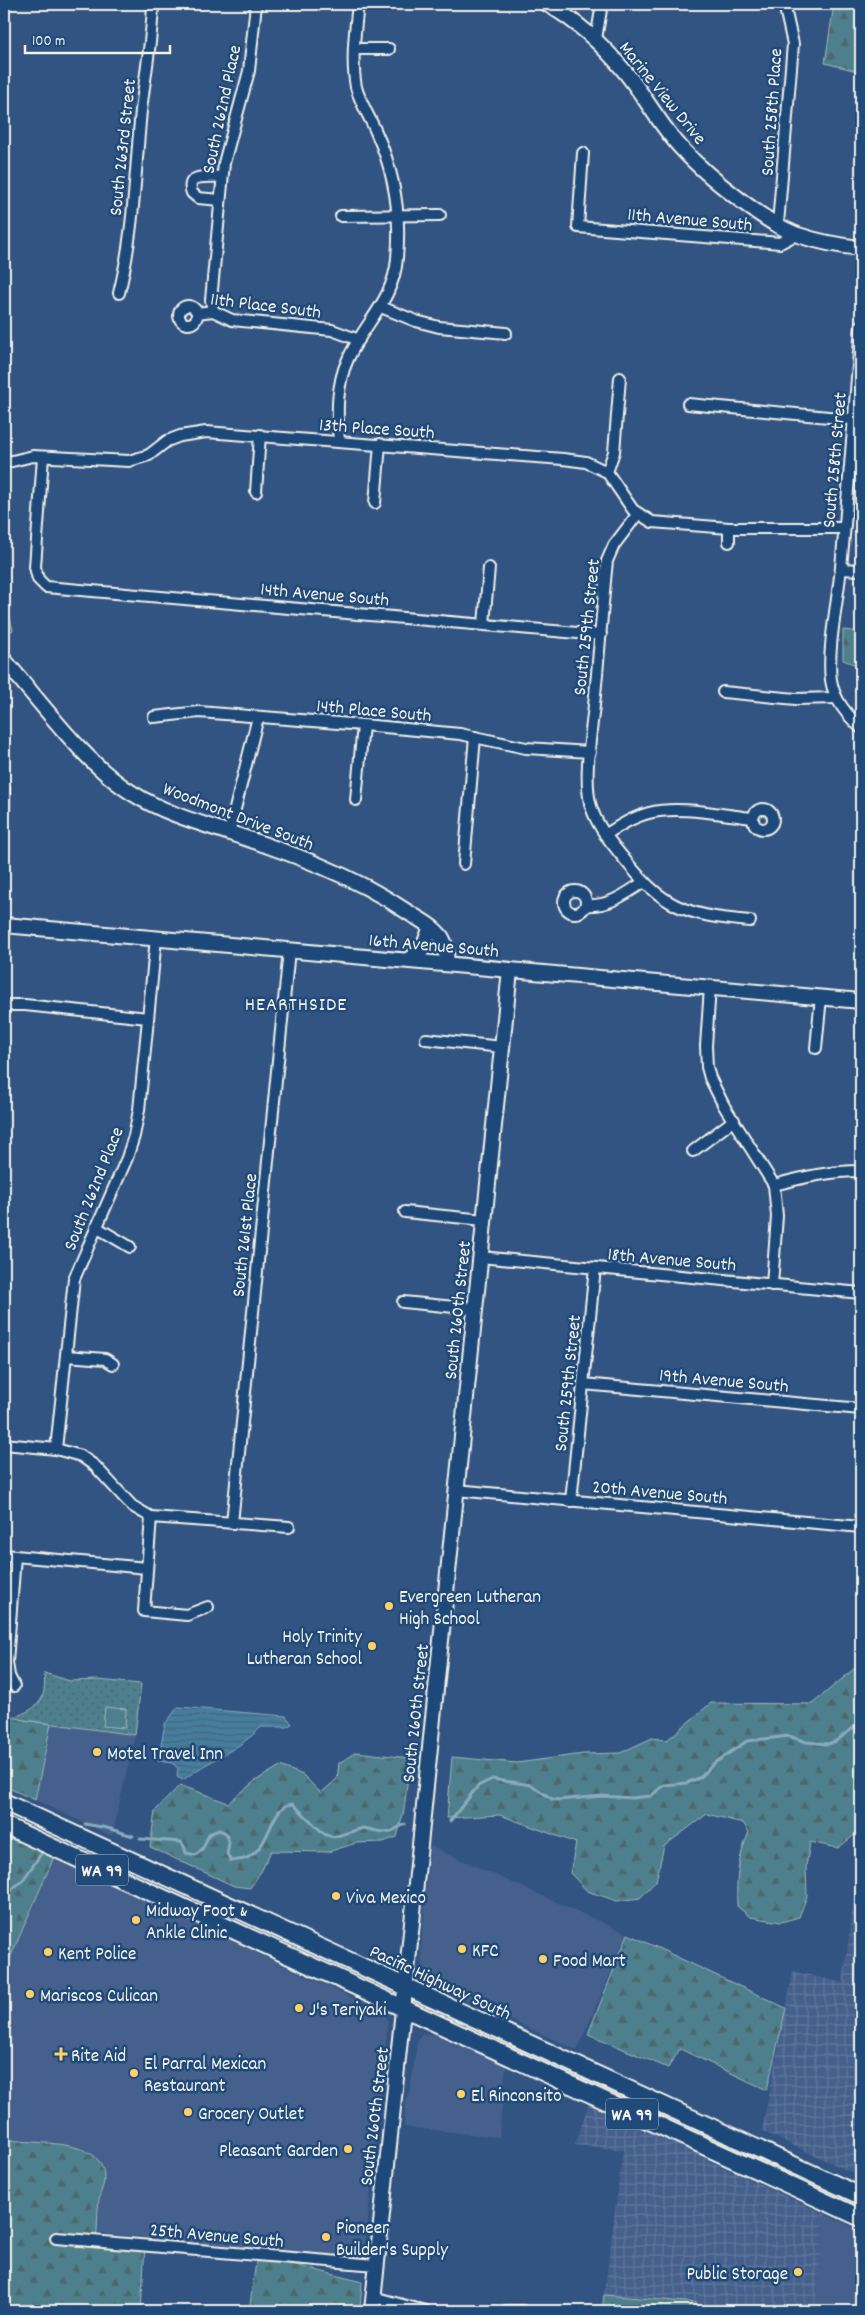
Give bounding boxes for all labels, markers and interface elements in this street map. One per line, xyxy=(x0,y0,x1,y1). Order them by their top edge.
scale bar xyxy=(25,22,170,54)
text: 100 m xyxy=(32,31,65,53)
street label: Marine View Drive xyxy=(611,37,711,152)
street label: South 262nd Place xyxy=(197,43,250,177)
street label: South 258th Place xyxy=(756,47,791,177)
street label: South 263rd Street xyxy=(104,78,145,217)
street label: 11th Avenue South xyxy=(626,203,753,240)
street label: 11th Place South xyxy=(209,287,323,328)
street label: South 258th Street xyxy=(817,391,856,529)
street label: 13th Place South xyxy=(318,413,435,448)
street label: South 259th Street xyxy=(568,558,609,697)
street label: 14th Avenue South xyxy=(259,577,390,616)
street label: 14th Place South xyxy=(315,694,432,731)
street label: Woodmont Drive South xyxy=(158,777,317,860)
street label: 16th Avenue South xyxy=(367,928,500,967)
district label: HEARTHSIDE xyxy=(245,992,347,1020)
street label: South 262nd Place xyxy=(58,1123,132,1255)
street label: South 261st Place xyxy=(227,1172,266,1299)
street label: South 260th Street xyxy=(439,1240,480,1381)
street label: 18th Avenue South xyxy=(606,1242,737,1281)
street label: South 259th Street xyxy=(549,1314,590,1453)
street label: 19th Avenue South xyxy=(658,1363,790,1402)
street label: 20th Avenue South xyxy=(591,1475,729,1514)
place label: Evergreen Lutheran High School xyxy=(399,1585,541,1634)
marker: Evergreen Lutheran High School xyxy=(383,1600,395,1612)
place label: Holy Trinity Lutheran School xyxy=(247,1625,362,1674)
marker: Holy Trinity Lutheran School xyxy=(366,1640,378,1652)
street label: South 260th Street xyxy=(397,1643,438,1784)
place label: Motel Travel Inn xyxy=(107,1742,223,1769)
marker: Motel Travel Inn xyxy=(91,1746,103,1758)
road number: WA 99 xyxy=(76,1854,128,1886)
place label: Viva Mexico xyxy=(346,1886,426,1913)
marker: Viva Mexico xyxy=(330,1890,342,1902)
place label: Midway Foot & Ankle Clinic xyxy=(146,1899,248,1948)
marker: Midway Foot & Ankle Clinic xyxy=(130,1914,142,1926)
street label: Pacific Highway South xyxy=(364,1939,515,2029)
place label: KFC xyxy=(472,1939,499,1966)
place label: Kent Police xyxy=(58,1942,136,1969)
marker: KFC xyxy=(456,1943,468,1955)
marker: Kent Police xyxy=(42,1946,54,1958)
place label: Food Mart xyxy=(553,1949,626,1976)
marker: Food Mart xyxy=(537,1953,549,1965)
place label: Mariscos Culican xyxy=(40,1984,158,2011)
marker: Mariscos Culican xyxy=(24,1988,36,2000)
place label: J's Teriyaki xyxy=(309,1998,387,2025)
marker: J's Teriyaki xyxy=(293,2002,305,2014)
place label: Rite Aid xyxy=(71,2044,126,2071)
street label: South 260th Street xyxy=(355,2046,398,2187)
marker: Rite Aid xyxy=(55,2048,67,2060)
place label: El Parral Mexican Restaurant xyxy=(144,2052,266,2101)
marker: El Parral Mexican Restaurant xyxy=(128,2067,140,2079)
place label: El Rinconsito xyxy=(471,2084,562,2111)
marker: El Rinconsito xyxy=(455,2088,467,2100)
road number: WA 99 xyxy=(606,2098,658,2130)
place label: Grocery Outlet xyxy=(198,2102,304,2129)
marker: Grocery Outlet xyxy=(182,2106,194,2118)
place label: Pleasant Garden xyxy=(219,2139,338,2166)
marker: Pleasant Garden xyxy=(342,2143,354,2155)
place label: Pioneer Builder's Supply xyxy=(336,2216,448,2265)
street label: 25th Avenue South xyxy=(149,2218,285,2257)
marker: Pioneer Builder's Supply xyxy=(320,2231,332,2243)
place label: Public Storage xyxy=(686,2262,788,2289)
marker: Public Storage xyxy=(792,2266,804,2278)

